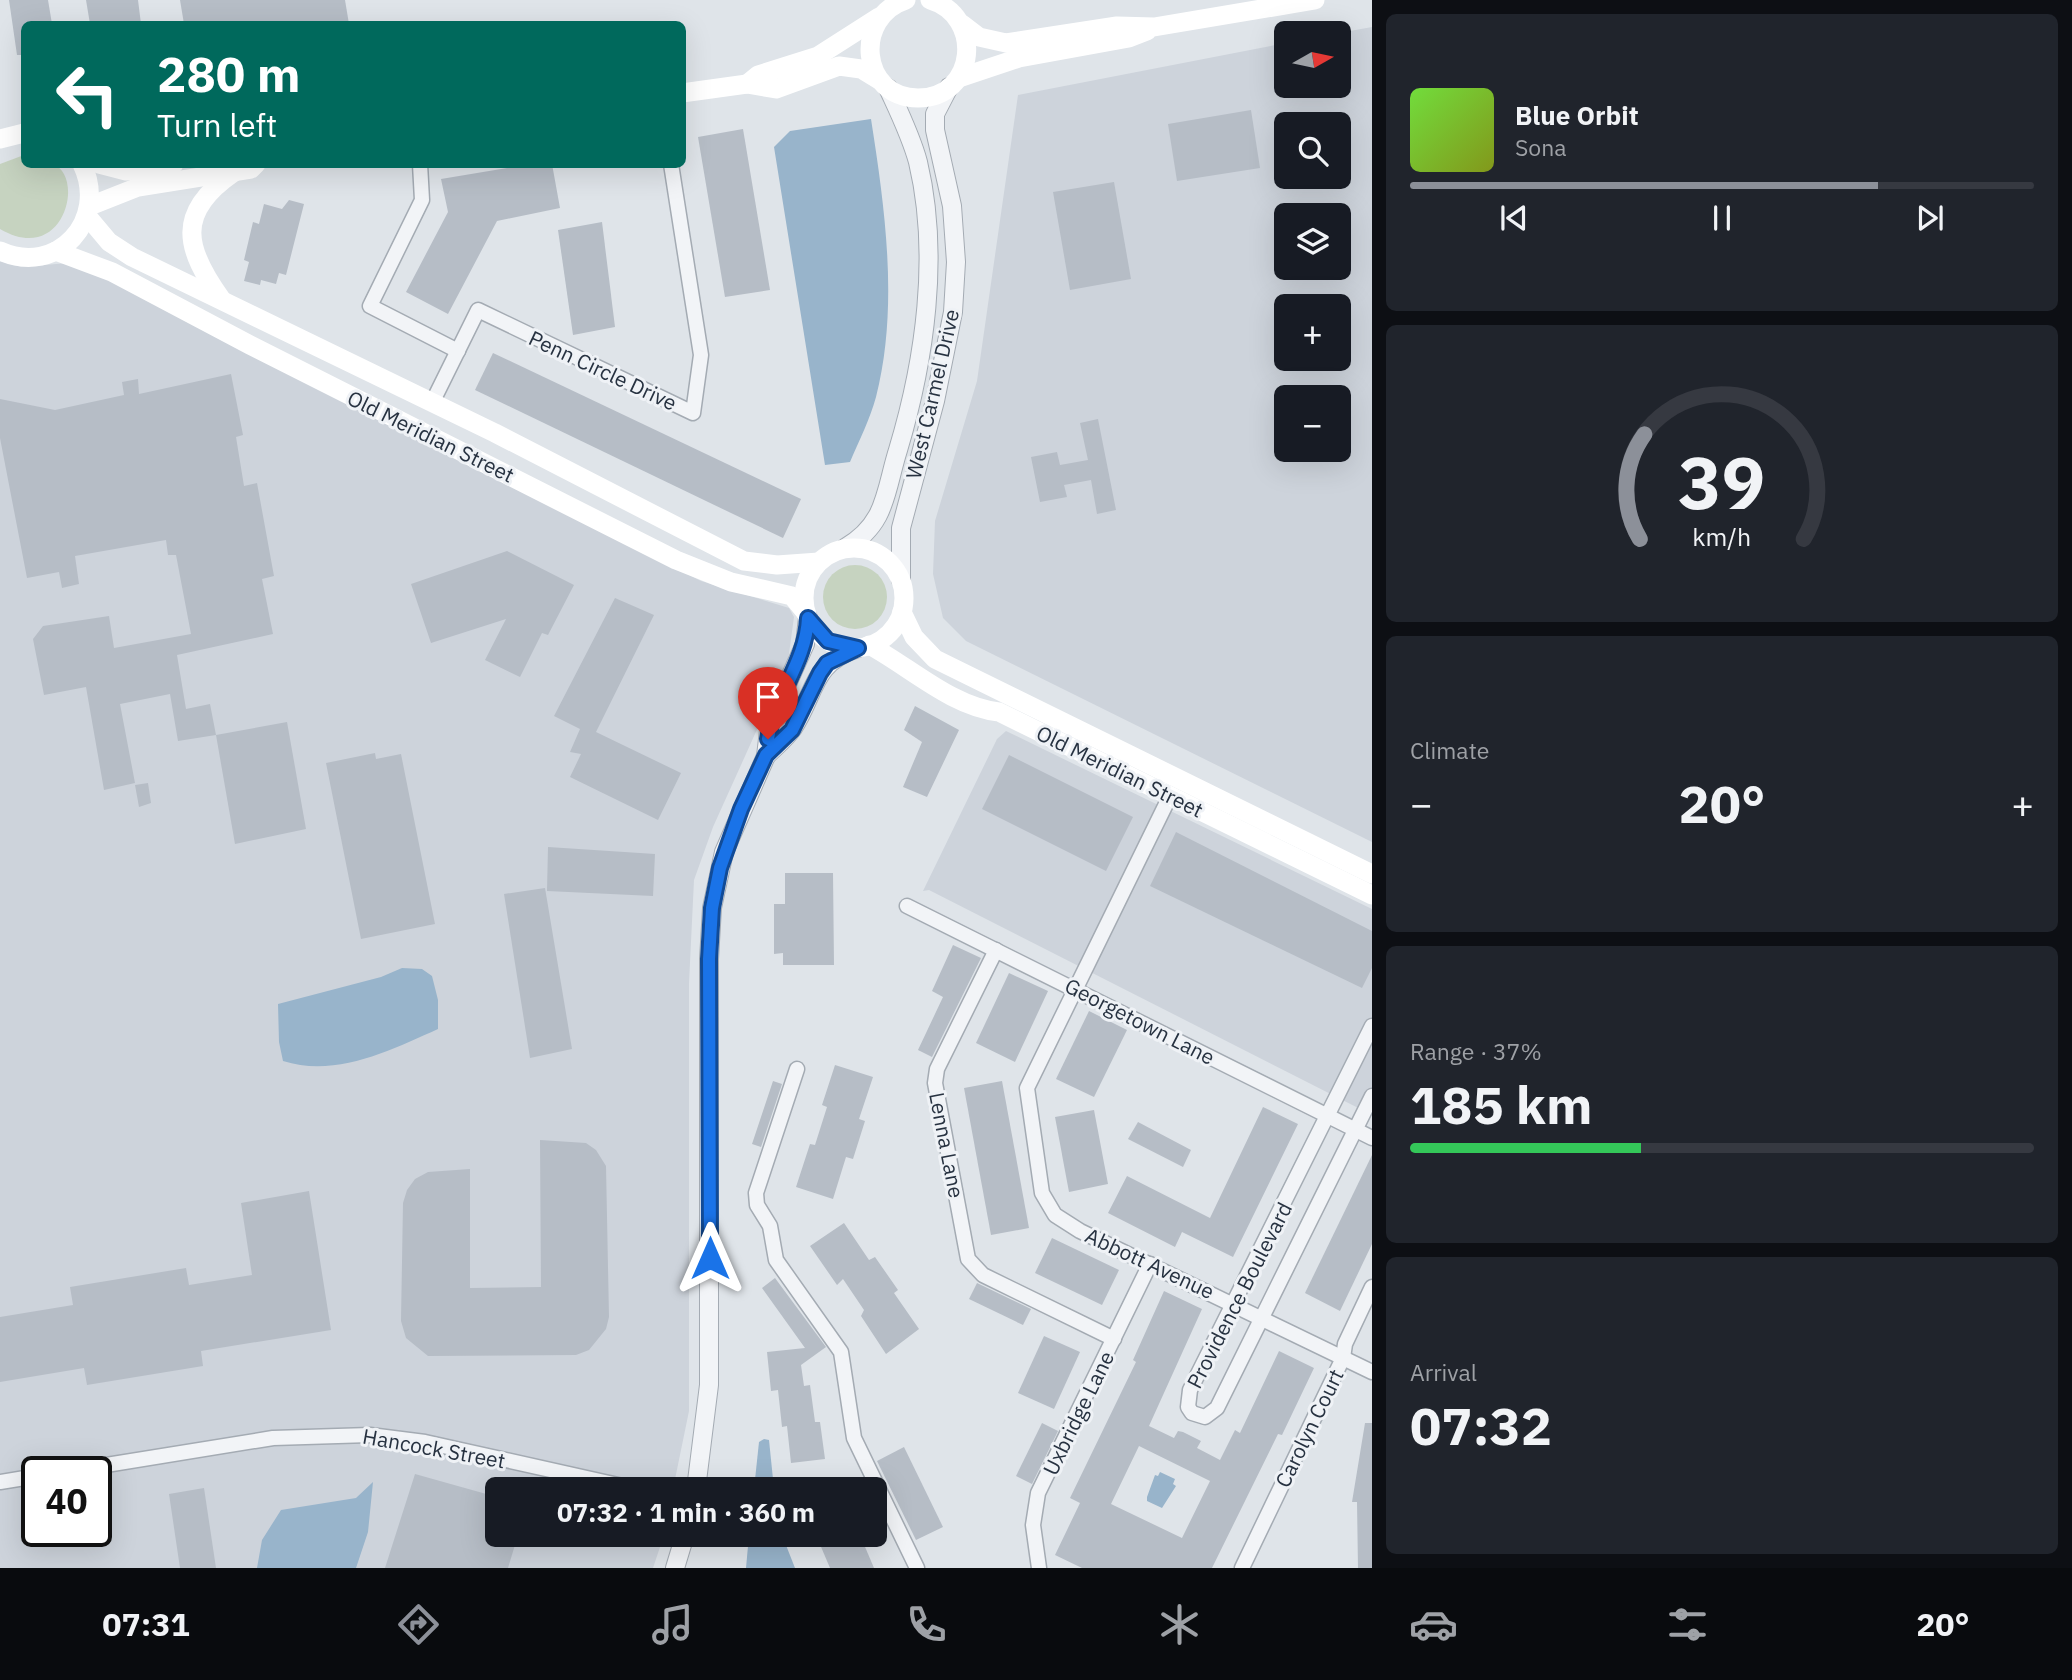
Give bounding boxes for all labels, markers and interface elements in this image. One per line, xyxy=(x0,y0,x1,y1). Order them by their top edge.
north arrow xyxy=(1274,21,1351,98)
map controls xyxy=(1274,21,1351,462)
text: 280 m xyxy=(157,42,301,105)
icon: left xyxy=(42,49,133,140)
text: Blue Orbit xyxy=(1515,98,1639,132)
text: Turn left xyxy=(157,104,277,146)
button: search xyxy=(1274,112,1351,189)
text: Sona xyxy=(1515,132,1567,162)
icon: previous xyxy=(1495,199,1533,237)
icon: pause xyxy=(1703,199,1741,237)
icon: next xyxy=(1911,199,1949,237)
button: layers xyxy=(1274,203,1351,280)
button: + xyxy=(1274,294,1351,371)
street label: West Carmel Drive xyxy=(899,306,965,482)
street label: Penn Circle Drive xyxy=(525,323,681,417)
street label: Old Meridian Street xyxy=(343,383,519,489)
button: − xyxy=(1274,385,1351,462)
text: 39 xyxy=(1678,435,1766,530)
text: km/h xyxy=(1693,520,1751,553)
pin xyxy=(738,667,798,739)
icon: arrive xyxy=(749,678,787,716)
street label: Old Meridian Street xyxy=(1032,718,1208,824)
text: Climate xyxy=(1410,735,1489,765)
text: 20° xyxy=(1679,770,1765,837)
text: − xyxy=(1410,779,1433,828)
text: + xyxy=(2011,779,2034,828)
street label: Georgetown Lane xyxy=(1060,971,1220,1071)
text: Range · 37% xyxy=(1410,1036,1542,1066)
text: 185 km xyxy=(1410,1071,1592,1138)
street label: Lenna Lane xyxy=(923,1090,971,1200)
street label: Providence Boulevard xyxy=(1180,1197,1298,1393)
position arrow xyxy=(673,1221,747,1295)
street label: Abbott Avenue xyxy=(1081,1221,1219,1305)
street label: Uxbridge Lane xyxy=(1036,1346,1120,1480)
text: Arrival xyxy=(1410,1357,1477,1387)
street label: Carolyn Court xyxy=(1268,1364,1350,1492)
text: 07:32 xyxy=(1410,1392,1552,1459)
street label: Hancock Street xyxy=(360,1422,508,1474)
speed limit sign: 40 xyxy=(21,1456,112,1547)
text: 07:32 · 1 min · 360 m xyxy=(557,1495,815,1529)
icon: directions xyxy=(394,1600,443,1649)
icon: music xyxy=(648,1600,697,1649)
icon: phone xyxy=(902,1600,951,1649)
icon: climate xyxy=(1155,1600,1204,1649)
icon: car xyxy=(1409,1600,1458,1649)
icon: filters xyxy=(1663,1600,1712,1649)
text: 07:31 xyxy=(102,1603,190,1645)
text: 20° xyxy=(1916,1603,1970,1645)

